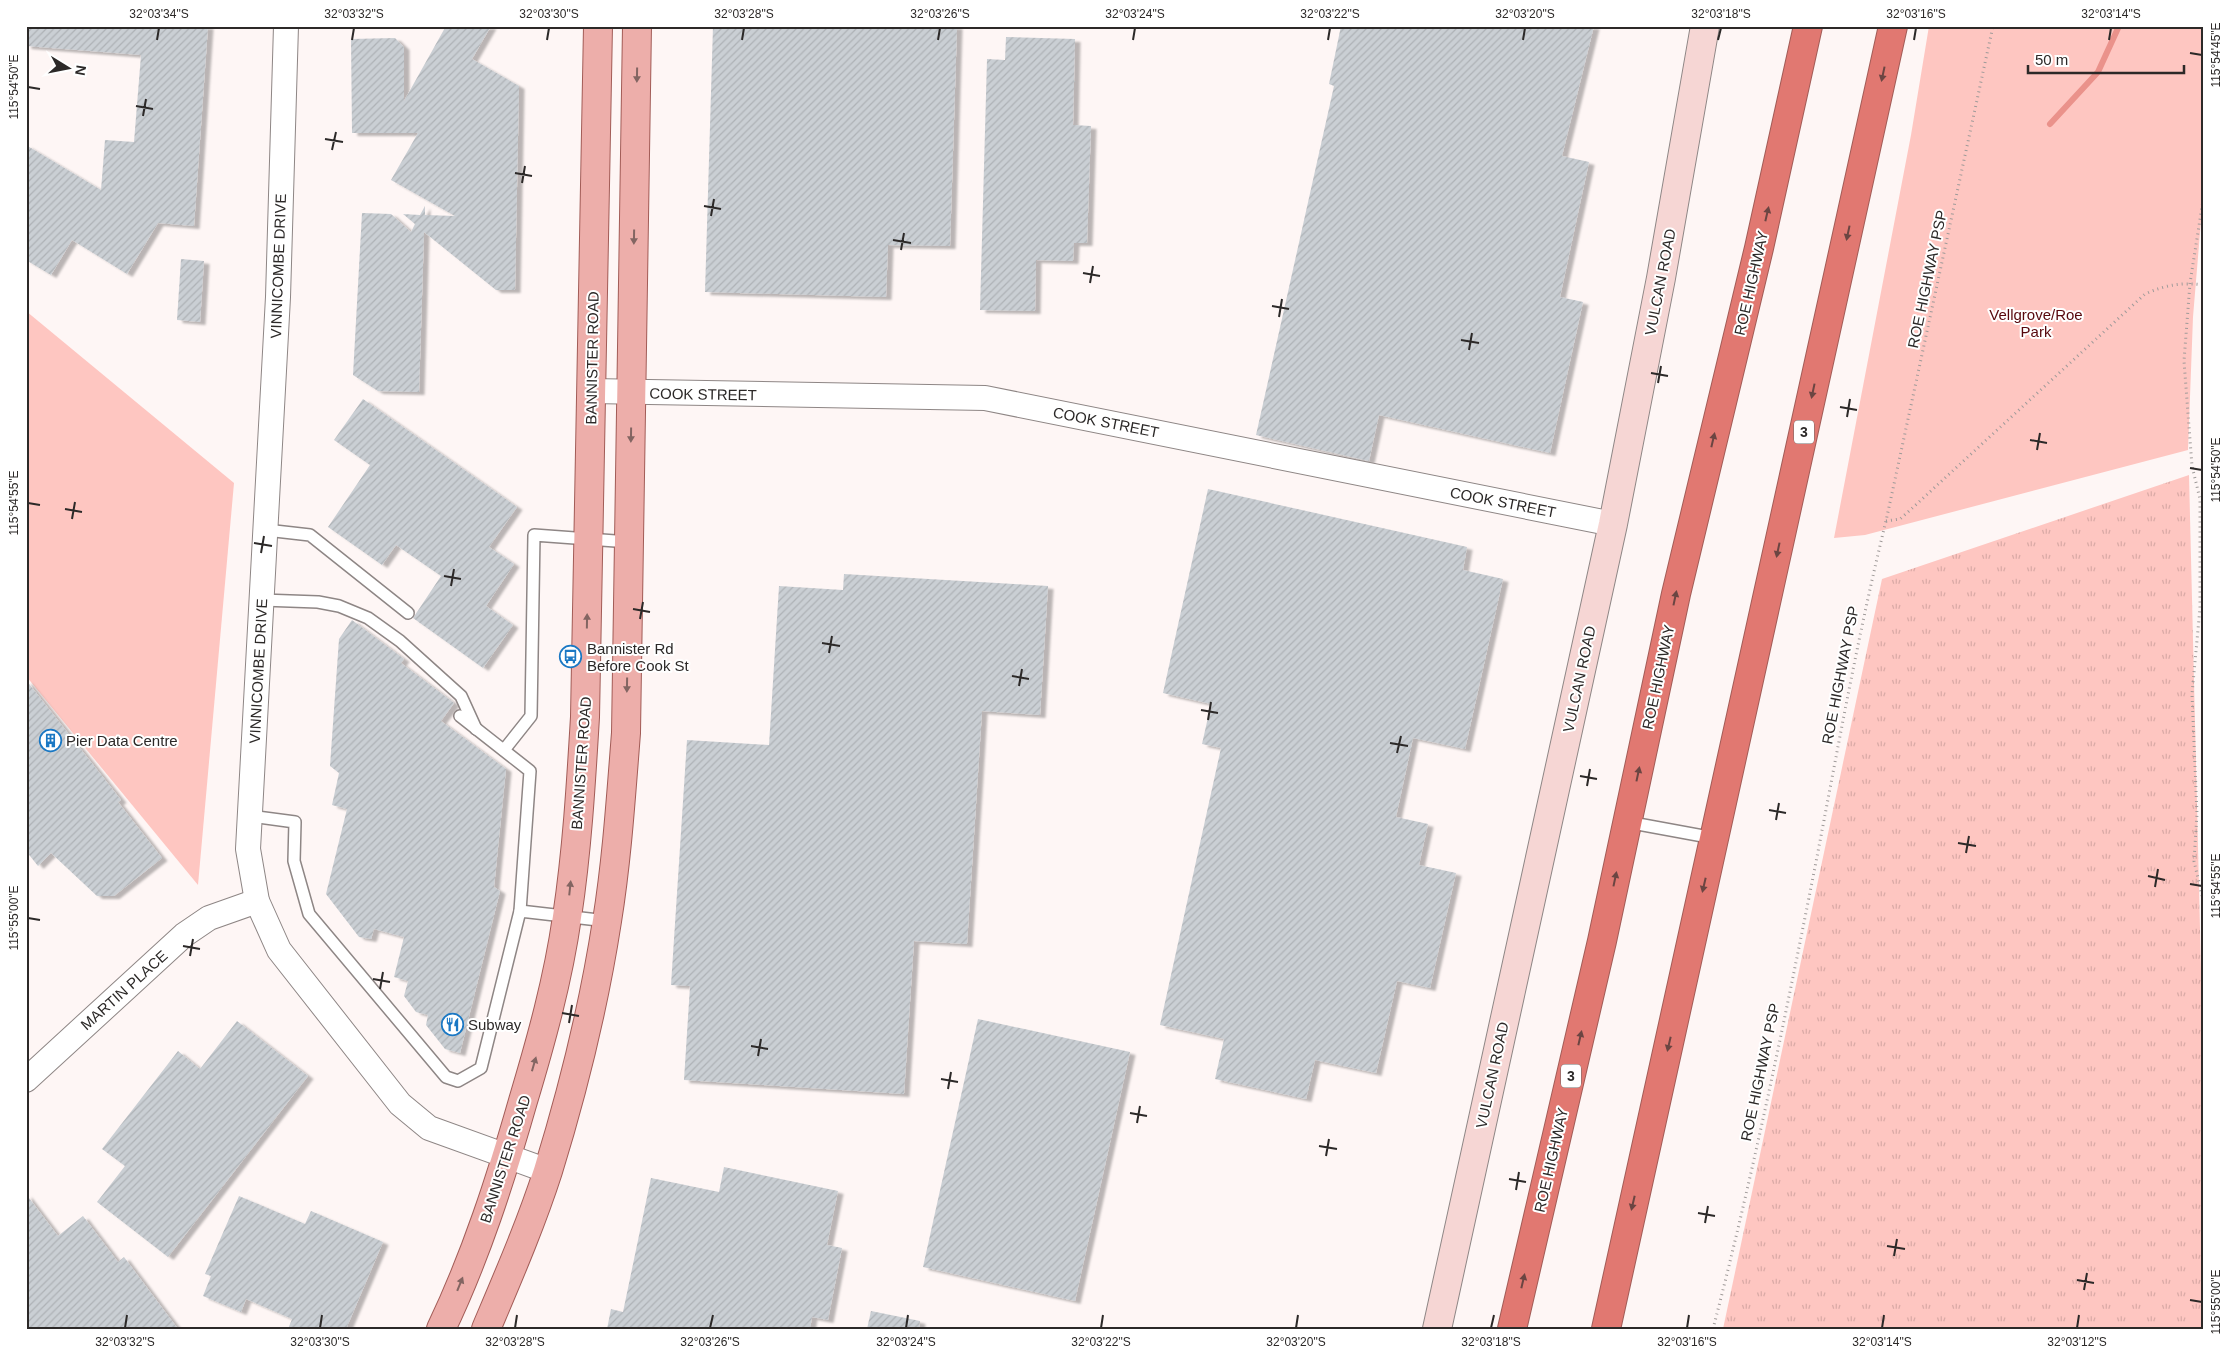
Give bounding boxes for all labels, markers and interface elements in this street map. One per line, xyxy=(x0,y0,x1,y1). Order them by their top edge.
text: 32°03'34"S xyxy=(129,7,189,21)
text: 32°03'32"S xyxy=(324,7,384,21)
text: 32°03'30"S xyxy=(519,7,579,21)
text: 32°03'28"S xyxy=(714,7,774,21)
text: 32°03'26"S xyxy=(910,7,970,21)
text: 32°03'24"S xyxy=(1105,7,1165,21)
text: 32°03'22"S xyxy=(1300,7,1360,21)
text: 32°03'20"S xyxy=(1495,7,1555,21)
text: 32°03'18"S xyxy=(1691,7,1751,21)
text: 32°03'16"S xyxy=(1886,7,1946,21)
text: 32°03'14"S xyxy=(2081,7,2141,21)
text: 115°54'45"E xyxy=(2209,22,2223,88)
north arrow xyxy=(42,42,92,92)
scale bar xyxy=(2028,42,2184,74)
text: 50 m xyxy=(2035,51,2068,68)
text: 115°54'50"E xyxy=(7,54,21,120)
text: N xyxy=(72,64,90,77)
one-way arrow xyxy=(1879,66,1887,81)
one-way arrow xyxy=(633,67,641,83)
street label: VINNICOMBE DRIVE xyxy=(267,193,289,339)
one-way arrow xyxy=(1763,206,1771,222)
street label: ROE HIGHWAY PSP xyxy=(1904,208,1950,350)
one-way arrow xyxy=(1844,225,1852,240)
street label: VULCAN ROAD xyxy=(1641,227,1679,337)
street label: ROE HIGHWAY xyxy=(1731,229,1771,337)
one-way arrow xyxy=(630,230,638,246)
street label: BANNISTER ROAD xyxy=(582,291,602,425)
park label: Vellgrove/Roe Park xyxy=(1989,306,2083,340)
one-way arrow xyxy=(1809,384,1817,399)
street label: COOK STREET xyxy=(649,385,757,403)
street label: COOK STREET xyxy=(1052,403,1160,441)
road number: 3 xyxy=(1794,421,1814,444)
one-way arrow xyxy=(627,427,635,443)
one-way arrow xyxy=(1709,433,1717,448)
text: 115°54'50"E xyxy=(2209,437,2223,503)
text: 115°54'55"E xyxy=(7,470,21,536)
street label: COOK STREET xyxy=(1449,483,1557,521)
one-way arrow xyxy=(1774,543,1782,559)
one-way arrow xyxy=(1672,590,1680,606)
street label: VINNICOMBE DRIVE xyxy=(246,598,270,744)
street label: ROE HIGHWAY PSP xyxy=(1818,604,1862,746)
one-way arrow xyxy=(583,613,591,629)
street label: ROE HIGHWAY xyxy=(1639,623,1677,731)
street label: VULCAN ROAD xyxy=(1559,624,1599,734)
place label: Bannister Rd Before Cook St xyxy=(587,640,690,674)
bus stop icon: Bannister Rd Before Cook St xyxy=(559,645,583,669)
one-way arrow xyxy=(622,677,630,693)
street label: BANNISTER ROAD xyxy=(568,696,594,830)
building icon: Pier Data Centre xyxy=(38,728,62,752)
place label: Pier Data Centre xyxy=(66,732,178,749)
one-way arrow xyxy=(1634,766,1642,782)
text: 115°54'55"E xyxy=(2209,853,2223,919)
one-way arrow xyxy=(1611,872,1619,887)
one-way arrow xyxy=(1700,878,1708,893)
one-way arrow xyxy=(566,879,574,895)
text: 115°55'00"E xyxy=(7,885,21,951)
street label: MARTIN PLACE xyxy=(77,947,171,1033)
street label: ROE HIGHWAY PSP xyxy=(1737,1001,1783,1143)
restaurant icon: Subway xyxy=(440,1012,464,1036)
place label: Subway xyxy=(468,1016,522,1033)
street label: VULCAN ROAD xyxy=(1472,1020,1512,1130)
one-way arrow xyxy=(1576,1029,1584,1045)
one-way arrow xyxy=(1665,1037,1673,1052)
one-way arrow xyxy=(531,1056,539,1071)
road number: 3 xyxy=(1561,1064,1581,1088)
street label: BANNISTER ROAD xyxy=(476,1093,534,1225)
street label: ROE HIGHWAY xyxy=(1531,1106,1571,1214)
one-way arrow xyxy=(1629,1195,1637,1210)
text: 115°55'00"E xyxy=(2209,1269,2223,1335)
one-way arrow xyxy=(1519,1274,1527,1289)
one-way arrow xyxy=(456,1276,464,1291)
text: 32°03'32"S xyxy=(95,1335,155,1349)
text: 32°03'30"S xyxy=(290,1335,350,1349)
text: 32°03'28"S xyxy=(485,1335,545,1349)
text: 32°03'26"S xyxy=(680,1335,740,1349)
text: 32°03'24"S xyxy=(876,1335,936,1349)
text: 32°03'22"S xyxy=(1071,1335,1131,1349)
text: 32°03'20"S xyxy=(1266,1335,1326,1349)
text: 32°03'18"S xyxy=(1461,1335,1521,1349)
text: 32°03'16"S xyxy=(1657,1335,1717,1349)
text: 32°03'14"S xyxy=(1852,1335,1912,1349)
text: 32°03'12"S xyxy=(2047,1335,2107,1349)

